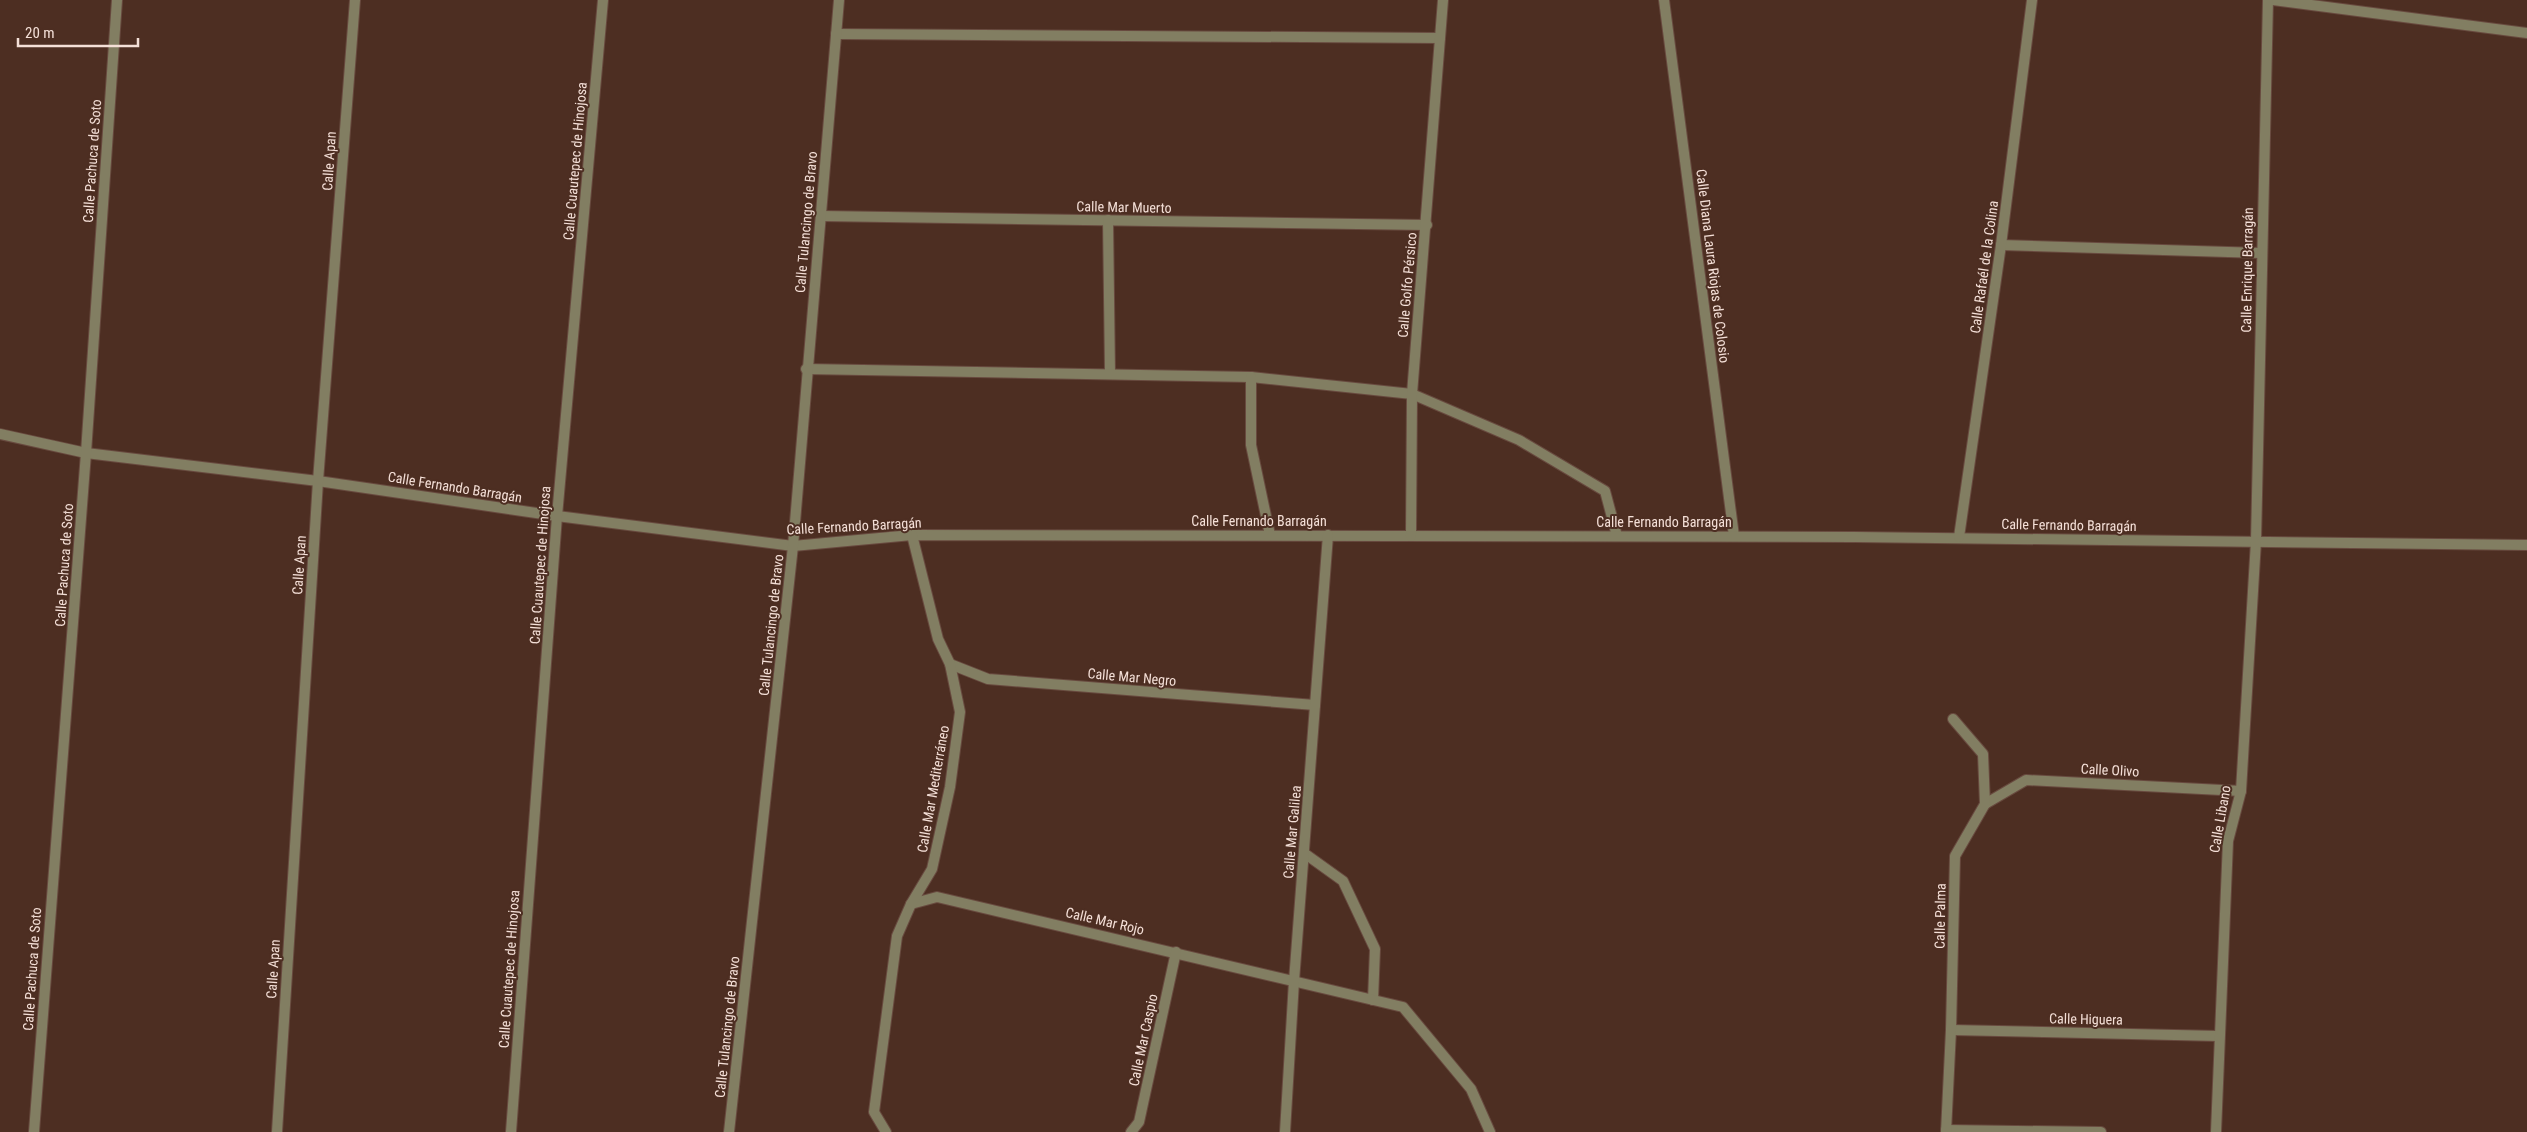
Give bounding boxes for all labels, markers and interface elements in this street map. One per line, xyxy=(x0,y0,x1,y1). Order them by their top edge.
scale bar xyxy=(18,15,138,47)
text: 20 m xyxy=(25,24,55,42)
street label: Calle Cuautepec de Hinojosa xyxy=(560,81,590,241)
street label: Calle Pachuca de Soto xyxy=(80,99,104,223)
street label: Calle Apan xyxy=(319,131,339,191)
street label: Calle Tulancingo de Bravo xyxy=(792,150,820,294)
street label: Calle Diana Laura Riojas de Colosio xyxy=(1693,168,1733,364)
street label: Calle Mar Muerto xyxy=(1076,198,1172,216)
street label: Calle Rafaél de la Colina xyxy=(1967,200,2001,334)
street label: Calle Enrique Barragán xyxy=(2238,207,2256,333)
street label: Calle Golfo Pérsico xyxy=(1394,232,1420,338)
street label: Calle Fernando Barragán xyxy=(387,469,523,505)
street label: Calle Cuautepec de Hinojosa xyxy=(526,485,554,645)
street label: Calle Pachuca de Soto xyxy=(52,503,76,627)
street label: Calle Fernando Barragán xyxy=(1191,513,1327,529)
street label: Calle Fernando Barragán xyxy=(786,514,922,538)
street label: Calle Fernando Barragán xyxy=(1596,514,1732,530)
street label: Calle Fernando Barragán xyxy=(2001,516,2137,534)
street label: Calle Apan xyxy=(289,535,309,595)
street label: Calle Tulancingo de Bravo xyxy=(756,553,786,697)
street label: Calle Mar Negro xyxy=(1087,665,1177,689)
street label: Calle Mar Mediterráneo xyxy=(914,724,952,854)
street label: Calle Olivo xyxy=(2080,760,2140,780)
street label: Calle Libano xyxy=(2206,784,2234,854)
street label: Calle Mar Galilea xyxy=(1280,785,1304,879)
street label: Calle Palma xyxy=(1931,883,1949,949)
street label: Calle Cuautepec de Hinojosa xyxy=(495,889,523,1049)
street label: Calle Mar Rojo xyxy=(1064,904,1146,938)
street label: Calle Pachuca de Soto xyxy=(20,907,44,1031)
street label: Calle Apan xyxy=(263,939,283,999)
street label: Calle Tulancingo de Bravo xyxy=(712,955,742,1099)
street label: Calle Mar Caspio xyxy=(1125,992,1161,1088)
street label: Calle Higuera xyxy=(2049,1010,2123,1028)

